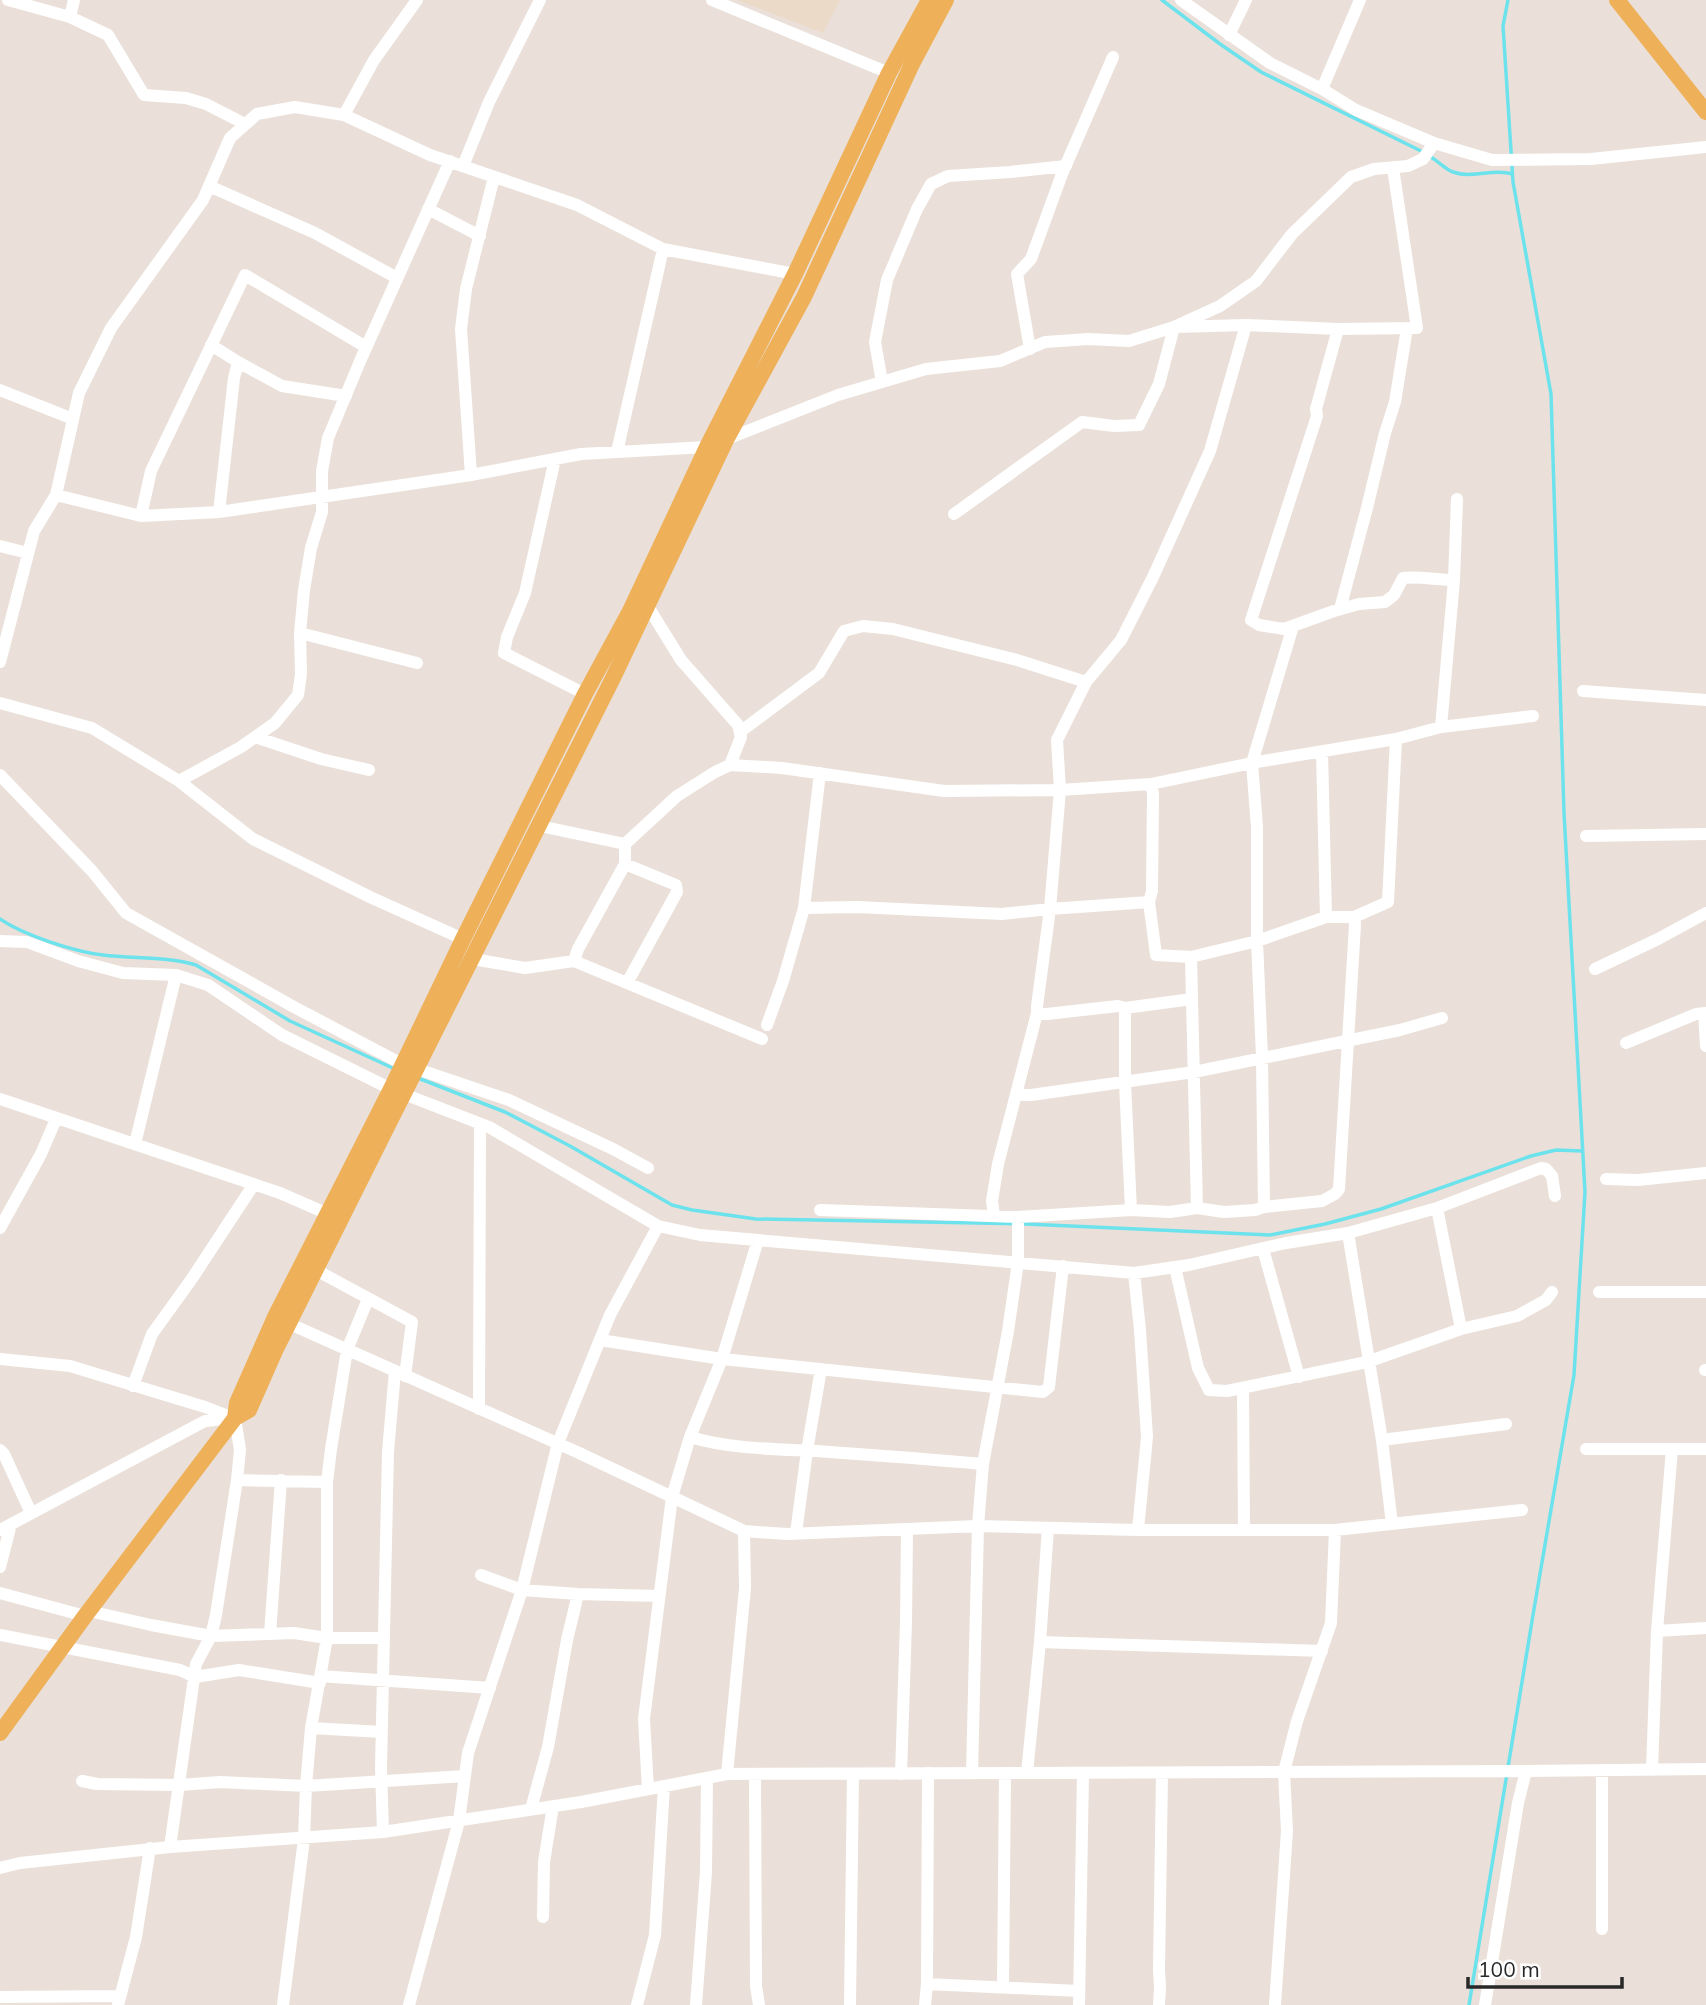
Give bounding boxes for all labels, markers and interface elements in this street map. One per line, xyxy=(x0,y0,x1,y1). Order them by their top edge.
scale bar xyxy=(1468,1946,1622,1990)
text: 100 m xyxy=(1478,1956,1540,1982)

